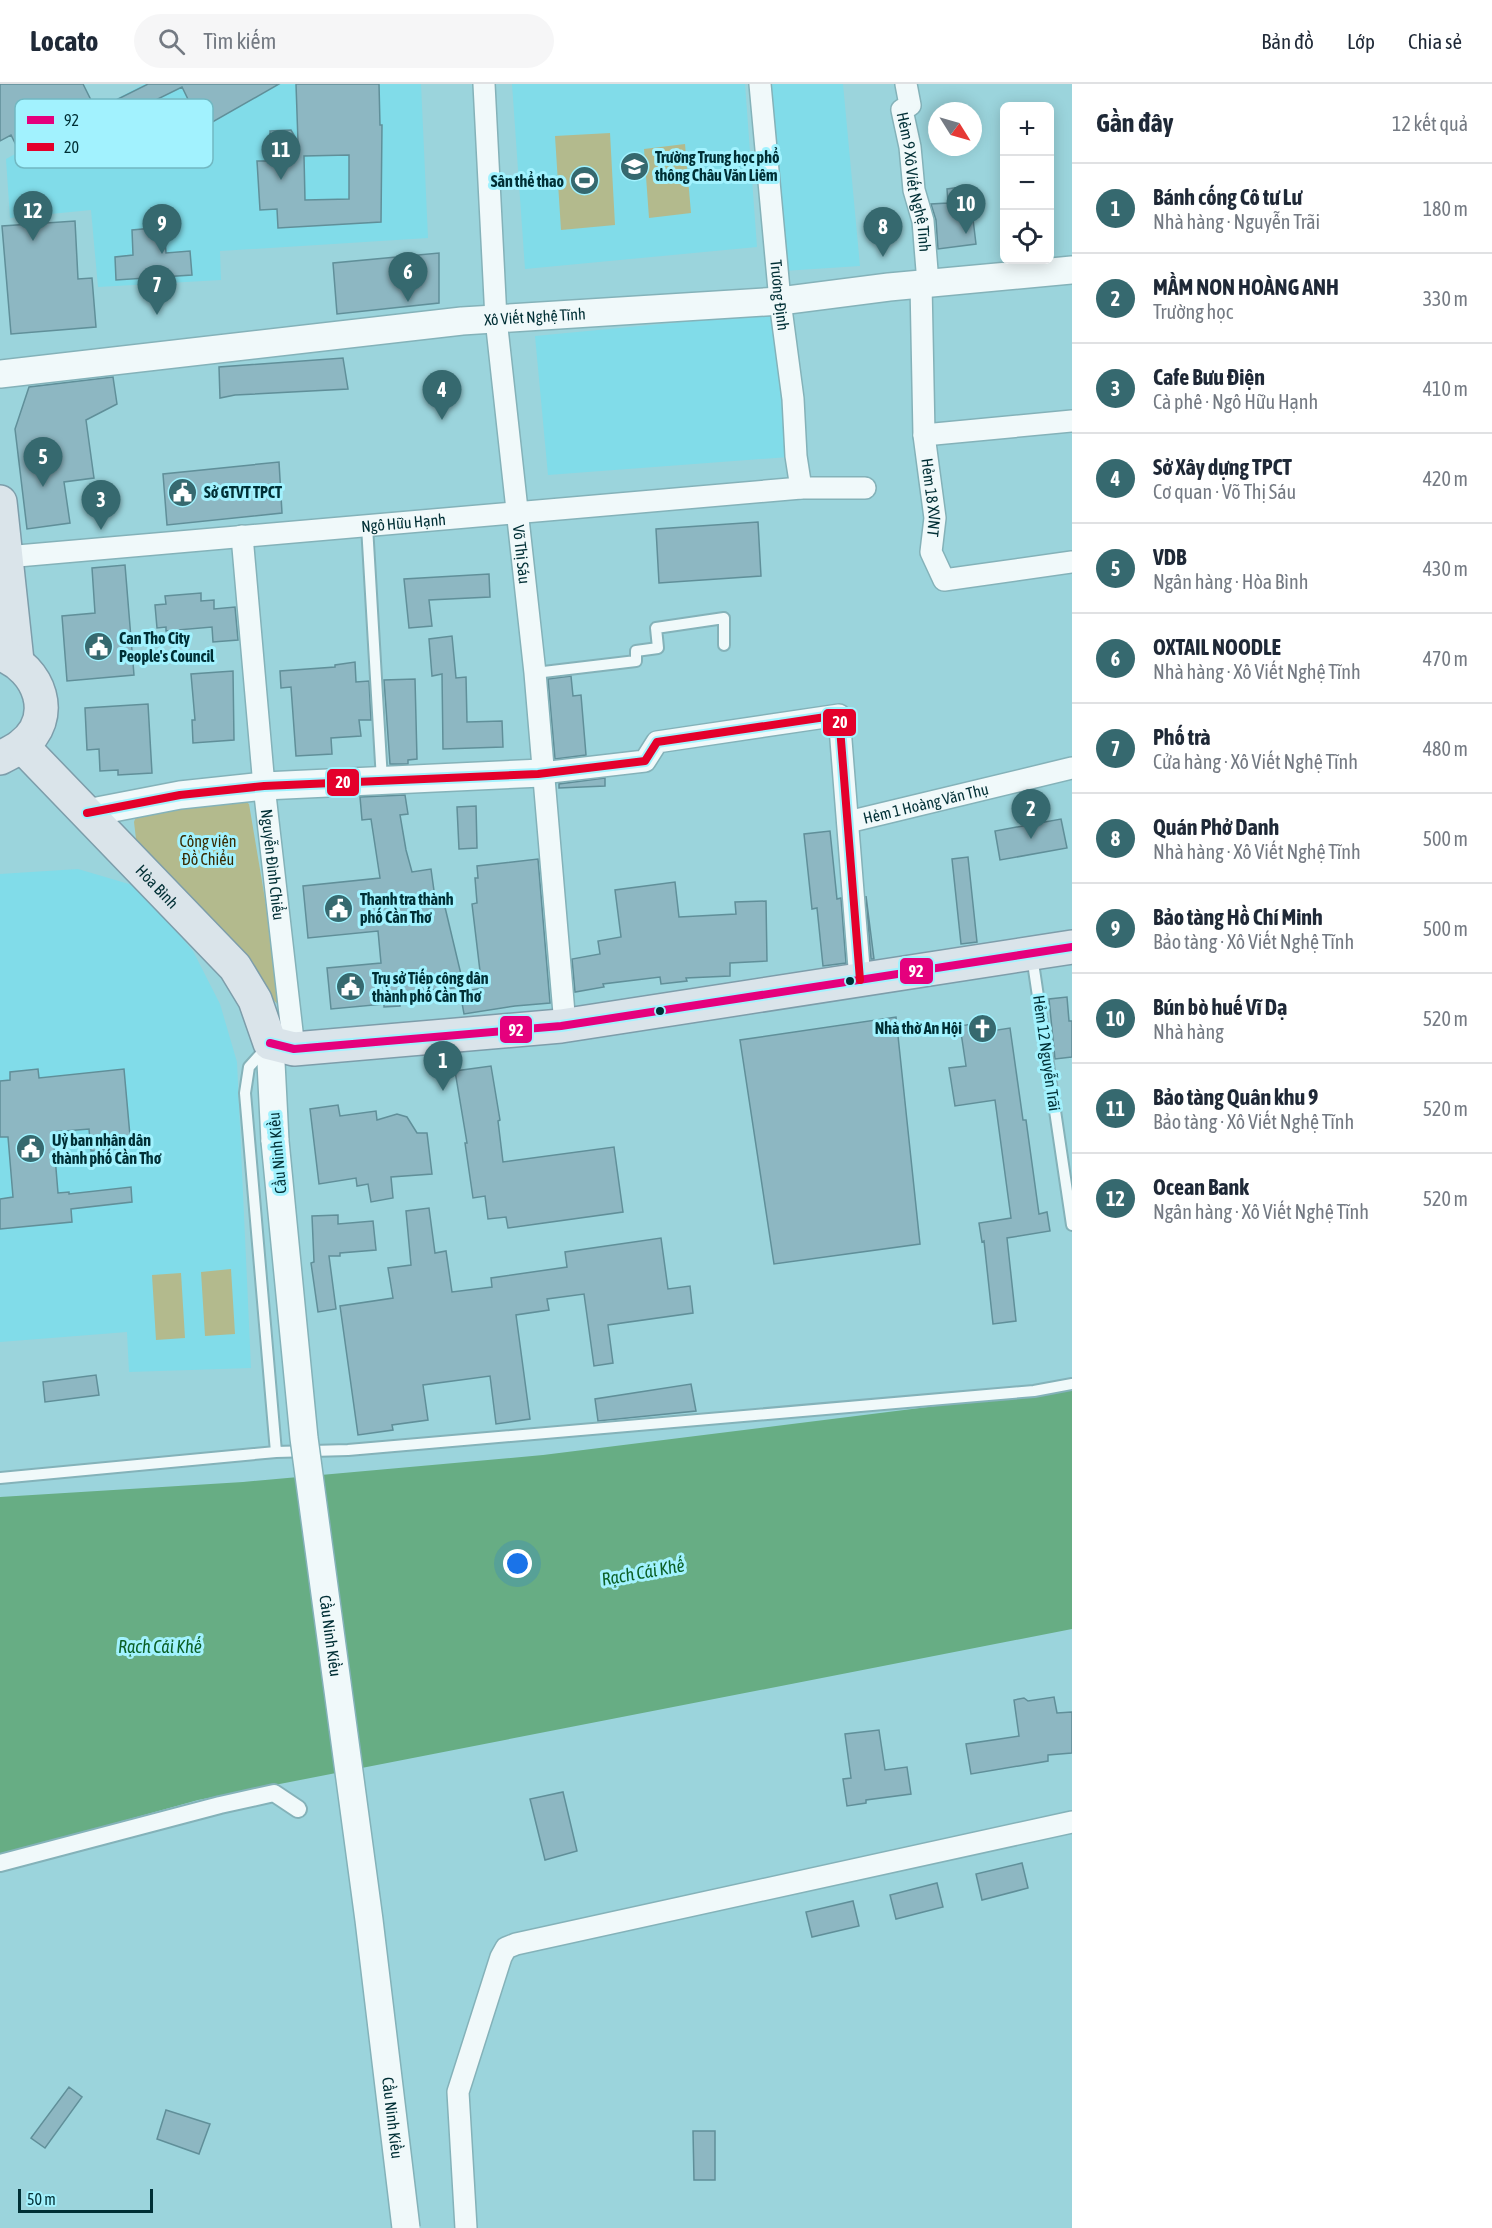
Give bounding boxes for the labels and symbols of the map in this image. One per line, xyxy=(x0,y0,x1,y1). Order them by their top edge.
legend xyxy=(15,99,213,168)
north arrow xyxy=(928,102,982,156)
street label: Hẻm 9 Xô Viết Nghệ Tĩnh xyxy=(894,110,934,252)
text: 92 xyxy=(64,111,79,129)
pin: 11 xyxy=(262,130,300,180)
text: 20 xyxy=(64,138,79,156)
place label: Trường Trung học phổ thông Châu Văn Liêm xyxy=(654,147,780,184)
school or university icon: Trường Trung học phổ thông Châu Văn Liêm xyxy=(618,150,650,182)
sports icon: Sân thể thao xyxy=(569,165,601,197)
place label: Sân thể thao xyxy=(491,171,564,190)
pin: 10 xyxy=(946,184,986,234)
pin: 12 xyxy=(14,192,52,241)
pin: 9 xyxy=(142,204,182,254)
pin: 8 xyxy=(864,208,902,257)
pin: 6 xyxy=(388,252,428,302)
street label: Trương Định xyxy=(767,259,793,332)
pin: 7 xyxy=(138,266,176,315)
street label: Xô Viết Nghệ Tĩnh xyxy=(483,304,586,329)
pin: 4 xyxy=(422,370,462,420)
pin: 5 xyxy=(24,438,63,487)
street label: Hẻm 18 XVNT xyxy=(918,457,944,538)
public building icon: Sở GTVT TPCT xyxy=(167,476,199,508)
pin: 3 xyxy=(82,480,120,530)
place label: Sở GTVT TPCT xyxy=(204,483,283,501)
street label: Ngô Hữu Hạnh xyxy=(360,510,447,535)
street label: Võ Thị Sáu xyxy=(510,524,534,585)
place label: Can Tho City People's Council xyxy=(119,629,215,665)
public building icon: Can Tho City People's Council xyxy=(82,631,114,663)
line badge: 20 xyxy=(822,708,857,737)
text: 20 xyxy=(832,713,848,731)
line badge: 20 xyxy=(326,768,360,797)
text: 20 xyxy=(335,773,351,791)
street label: Hẻm 1 Hoàng Văn Thụ xyxy=(861,779,990,827)
pin: 2 xyxy=(1012,790,1050,839)
street label: Nguyễn Đình Chiểu xyxy=(258,808,288,921)
park label: Công viên Đồ Chiểu xyxy=(180,832,236,868)
street label: Hòa Bình xyxy=(132,861,182,912)
place label: Thanh tra thành phố Cần Thơ xyxy=(360,890,454,926)
public building icon: Thanh tra thành phố Cần Thơ xyxy=(323,892,355,924)
line badge: 92 xyxy=(899,957,934,985)
text: 92 xyxy=(908,962,924,980)
place label: Trụ sở Tiếp công dân thành phố Cần Thơ xyxy=(371,968,489,1005)
public building icon: Trụ sở Tiếp công dân thành phố Cần Thơ xyxy=(335,971,367,1003)
unlabelled marker xyxy=(844,975,856,987)
street label: Hẻm 12 Nguyễn Trãi xyxy=(1029,994,1064,1112)
unlabelled marker xyxy=(654,1005,666,1017)
church icon: Nhà thờ An Hội xyxy=(967,1012,999,1044)
line badge: 92 xyxy=(499,1015,533,1044)
place label: Nhà thờ An Hội xyxy=(875,1019,962,1037)
text: 92 xyxy=(508,1021,524,1039)
pin: 1 xyxy=(424,1042,462,1091)
street label: Cầu Ninh Kiều xyxy=(263,1111,290,1195)
place label: Uỷ ban nhân dân thành phố Cần Thơ xyxy=(51,1131,162,1167)
public building icon: Uỷ ban nhân dân thành phố Cần Thơ xyxy=(15,1133,47,1165)
your location xyxy=(503,1549,532,1578)
water label: Rạch Cái Khế xyxy=(600,1553,686,1590)
street label: Cầu Ninh Kiều xyxy=(316,1594,345,1678)
water label: Rạch Cái Khế xyxy=(118,1635,202,1657)
street label: Cầu Ninh Kiều xyxy=(379,2076,407,2160)
scale bar xyxy=(18,2186,153,2214)

